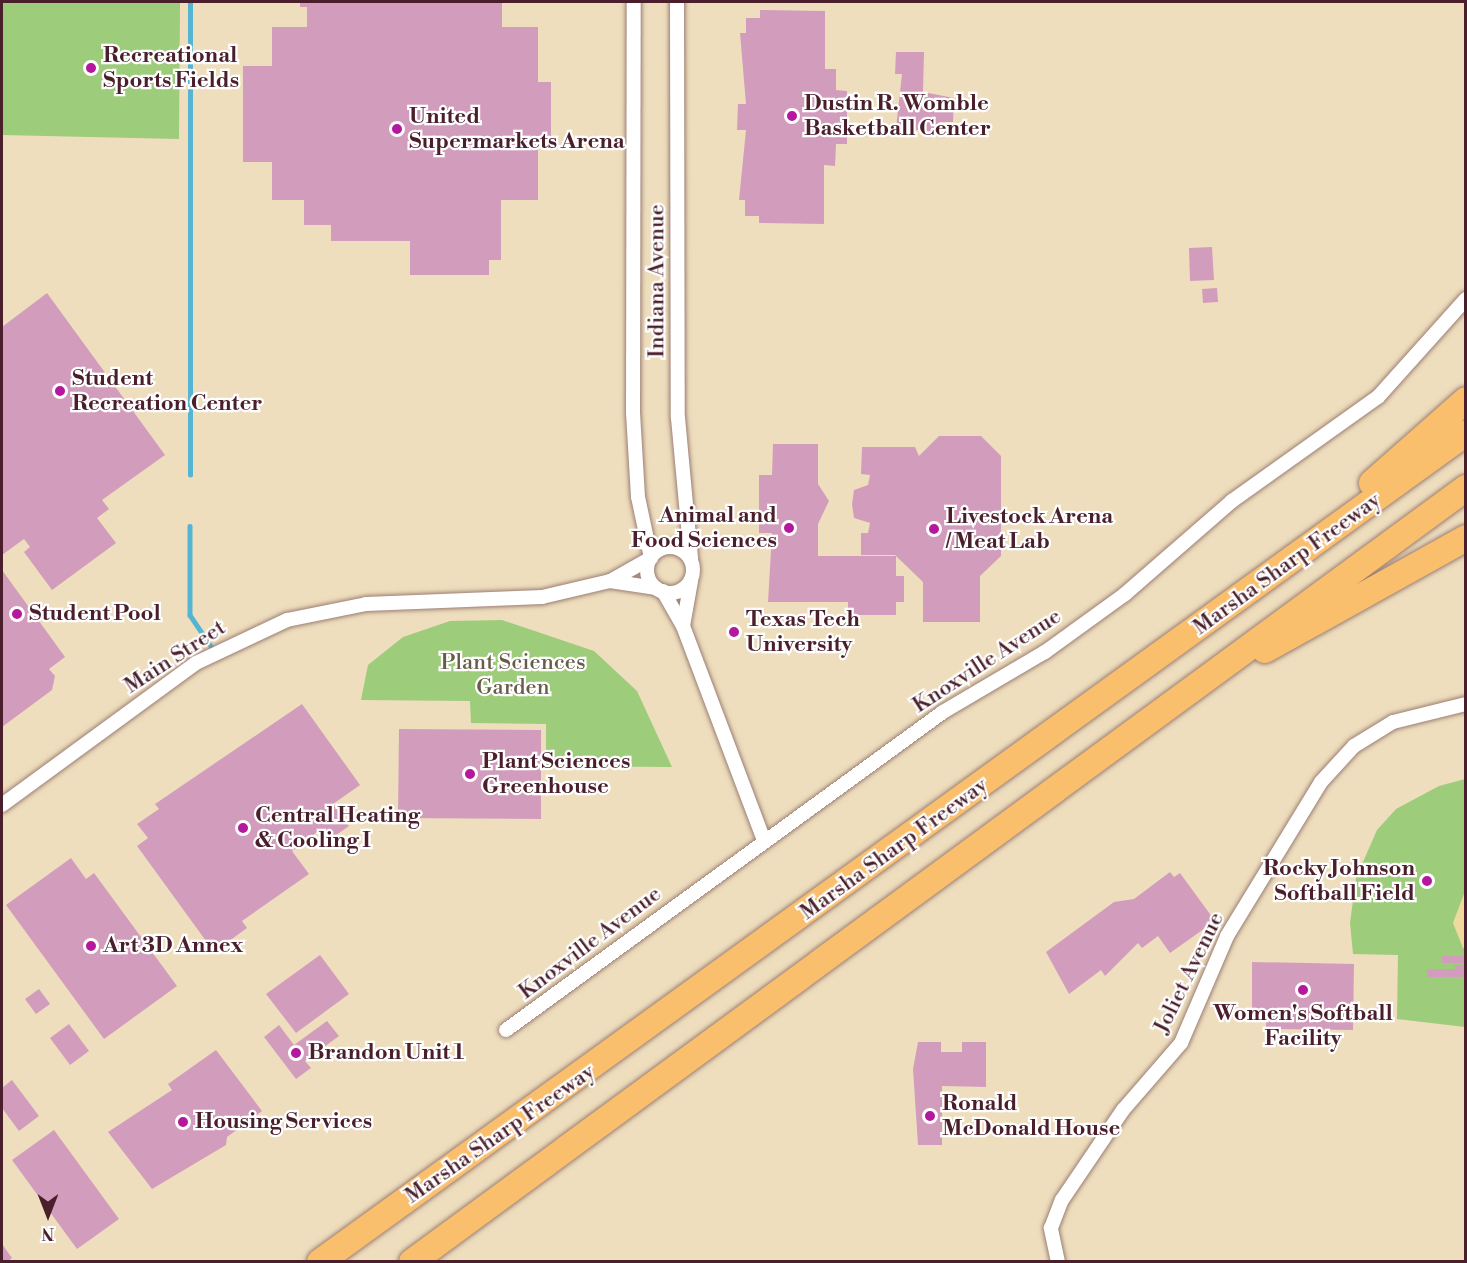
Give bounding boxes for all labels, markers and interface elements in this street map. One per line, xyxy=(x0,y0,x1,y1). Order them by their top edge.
place label: Recreational Sports Fields xyxy=(103,42,239,94)
marker: Recreational Sports Fields xyxy=(84,61,98,75)
place label: Dustin R. Womble Basketball Center xyxy=(804,90,991,142)
place label: United Supermarkets Arena xyxy=(409,103,625,154)
marker: Dustin R. Womble Basketball Center xyxy=(785,109,799,123)
marker: United Supermarkets Arena xyxy=(390,122,404,136)
street label: Indiana Avenue xyxy=(644,204,670,358)
place label: Student Recreation Center xyxy=(72,365,262,416)
marker: Student Recreation Center xyxy=(53,384,67,398)
street label: Marsha Sharp Freeway xyxy=(1188,487,1386,641)
place label: Animal and Food Sciences xyxy=(631,502,777,554)
place label: Livestock Arena / Meat Lab xyxy=(946,503,1113,554)
marker: Animal and Food Sciences xyxy=(782,521,796,535)
marker: Livestock Arena / Meat Lab xyxy=(927,522,941,536)
place label: Student Pool xyxy=(29,601,161,627)
street label: Knoxville Avenue xyxy=(908,603,1066,719)
place label: Texas Tech University xyxy=(746,606,860,658)
marker: Student Pool xyxy=(10,607,24,621)
street label: Main Street xyxy=(119,615,231,699)
marker: Texas Tech University xyxy=(727,625,741,639)
park label: Plant Sciences Garden xyxy=(440,649,586,700)
place label: Plant Sciences Greenhouse xyxy=(482,748,630,800)
marker: Plant Sciences Greenhouse xyxy=(463,767,477,781)
street label: Marsha Sharp Freeway xyxy=(795,772,993,926)
place label: Central Heating & Cooling I xyxy=(255,802,420,854)
marker: Central Heating & Cooling I xyxy=(236,821,250,835)
place label: Rocky Johnson Softball Field xyxy=(1263,855,1415,906)
marker: Rocky Johnson Softball Field xyxy=(1420,874,1434,888)
street label: Knoxville Avenue xyxy=(514,881,666,1005)
street label: Joliet Avenue xyxy=(1148,908,1230,1038)
place label: Art 3D Annex xyxy=(103,933,243,959)
marker: Art 3D Annex xyxy=(84,939,98,953)
marker: Women's Softball Facility xyxy=(1296,983,1310,997)
place label: Women's Softball Facility xyxy=(1213,1000,1393,1052)
place label: Brandon Unit 1 xyxy=(308,1040,464,1066)
marker: Brandon Unit 1 xyxy=(289,1046,303,1060)
street label: Marsha Sharp Freeway xyxy=(400,1059,600,1209)
place label: Ronald McDonald House xyxy=(942,1090,1120,1142)
place label: Housing Services xyxy=(195,1109,372,1135)
marker: Ronald McDonald House xyxy=(923,1109,937,1123)
marker: Housing Services xyxy=(176,1115,190,1129)
north arrow xyxy=(18,1185,78,1245)
text: N xyxy=(42,1223,54,1243)

